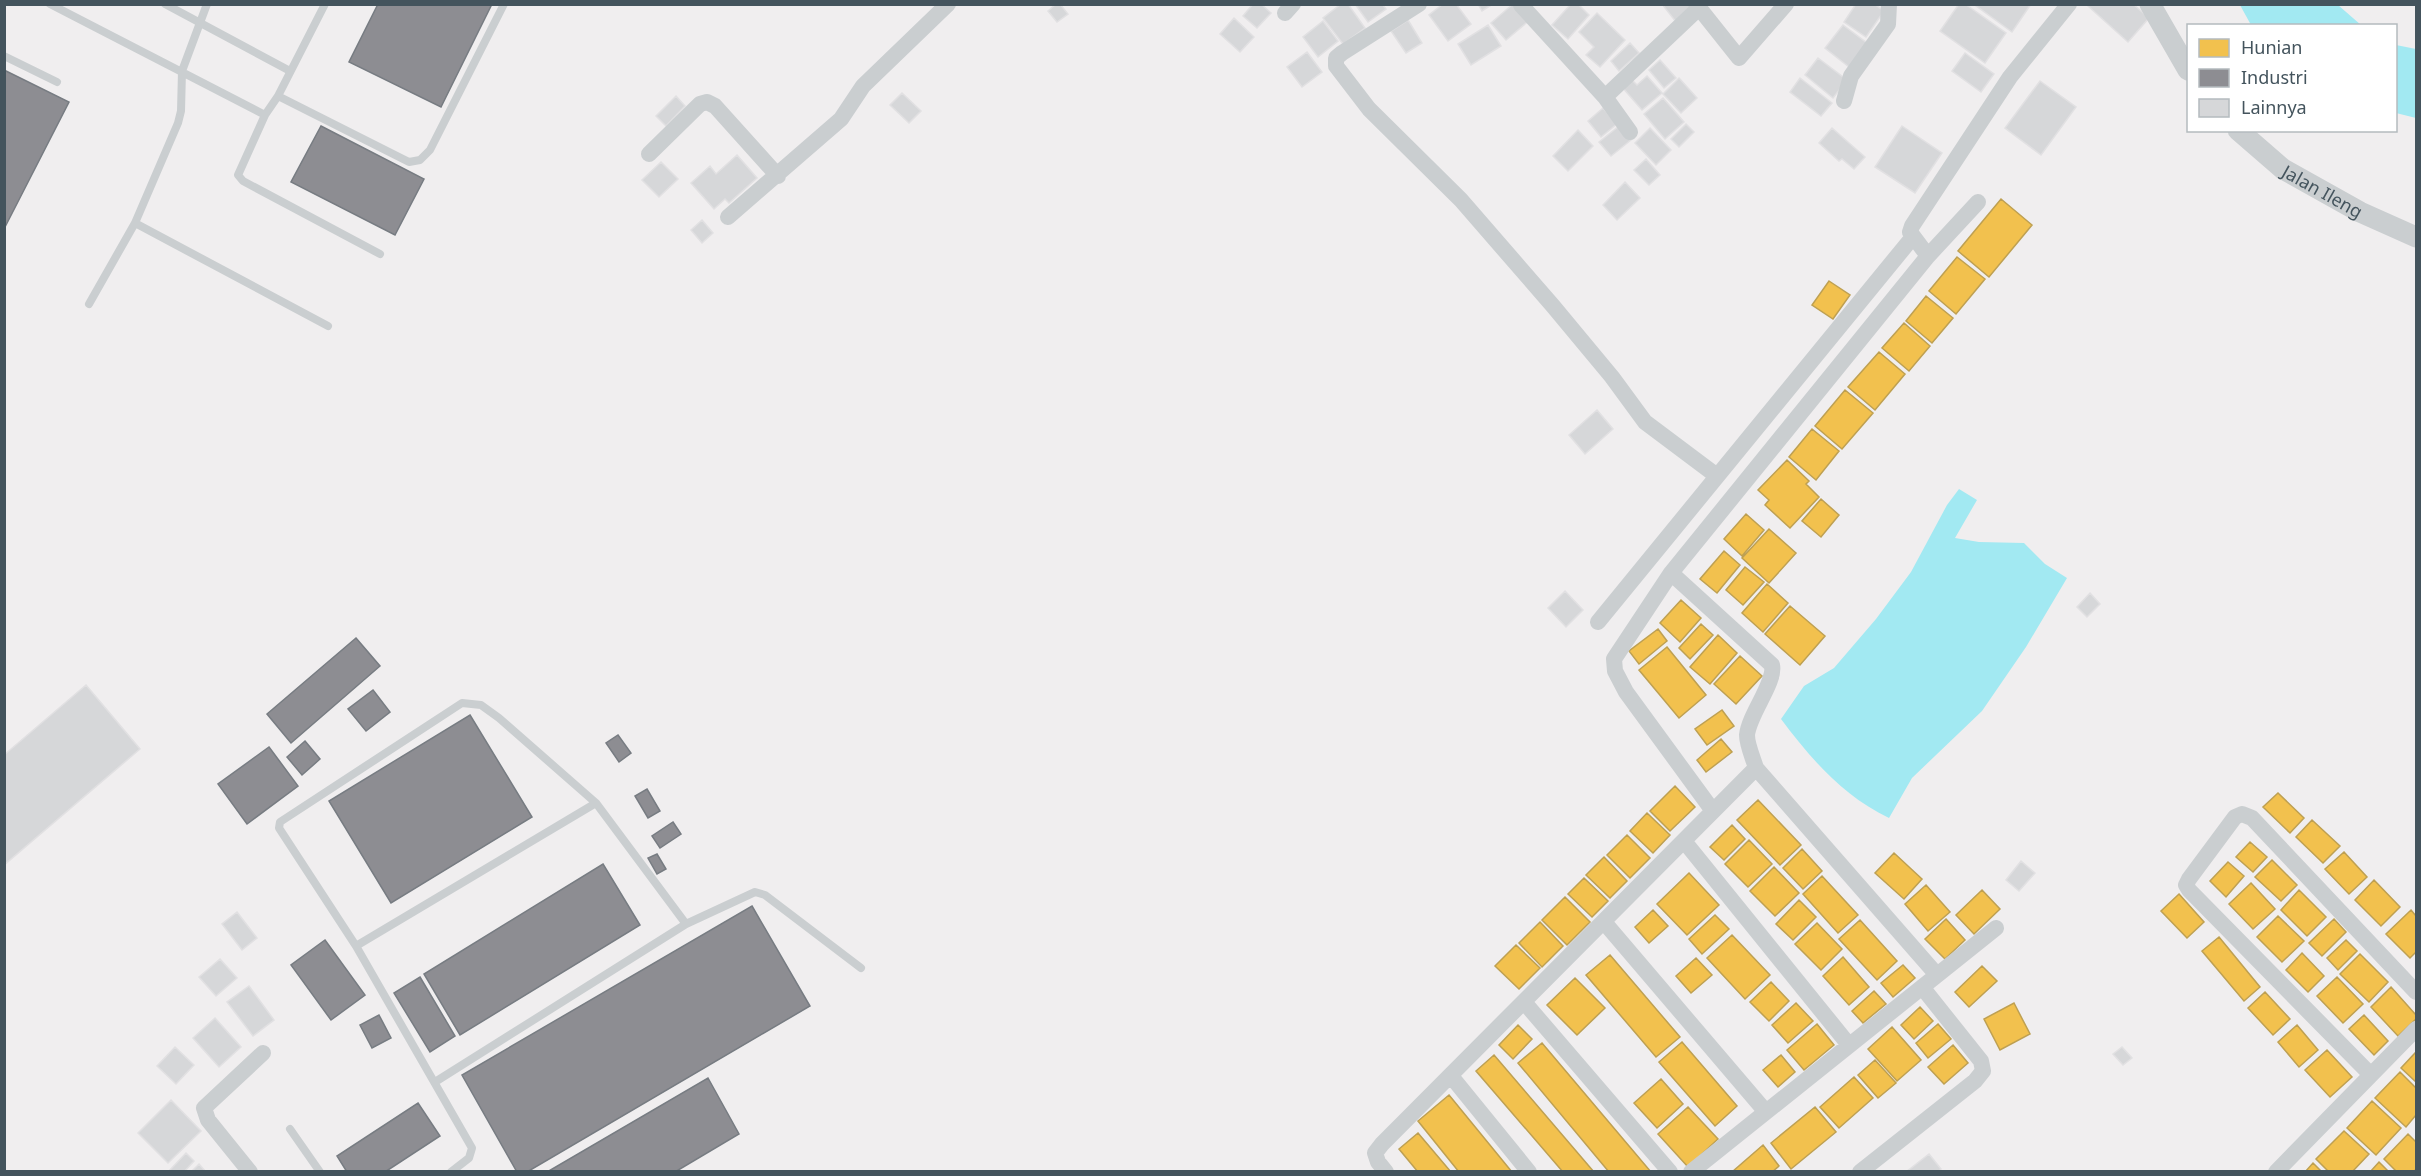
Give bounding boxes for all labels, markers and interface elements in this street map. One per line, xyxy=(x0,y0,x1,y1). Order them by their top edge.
legend xyxy=(2187,24,2397,132)
text: Hunian xyxy=(2241,35,2302,59)
text: Industri xyxy=(2241,65,2308,89)
text: Lainnya xyxy=(2241,95,2307,119)
street label: Jalan Ileng xyxy=(2276,158,2367,223)

